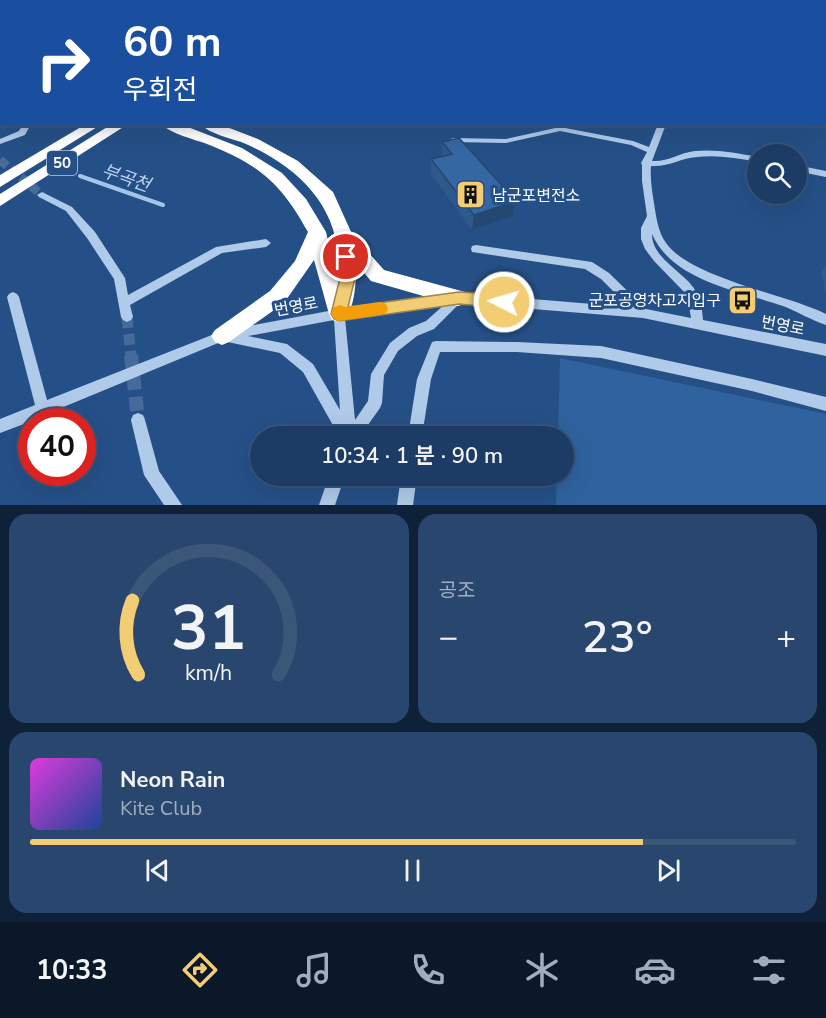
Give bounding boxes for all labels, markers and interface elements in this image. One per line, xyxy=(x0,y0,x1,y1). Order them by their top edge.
text: 60 m xyxy=(123,14,222,71)
icon: right xyxy=(24,24,102,102)
text: 우회전 xyxy=(123,72,198,109)
map controls xyxy=(747,144,807,204)
button: search xyxy=(747,144,807,204)
road number: 50 xyxy=(47,151,77,175)
water label: 부곡천 xyxy=(99,159,156,198)
building icon: 남군포변전소 xyxy=(455,179,487,211)
place label: 남군포변전소 xyxy=(492,185,580,207)
pin xyxy=(320,231,371,282)
icon: arrive xyxy=(329,240,362,273)
position arrow xyxy=(472,270,536,334)
bus stop icon: 군포공영차고지입구 xyxy=(726,284,758,316)
place label: 군포공영차고지입구 xyxy=(589,290,721,312)
street label: 번영로 xyxy=(272,292,320,322)
street label: 번영로 xyxy=(759,311,807,341)
speed limit sign: 40 xyxy=(18,408,96,486)
text: 10:34 · 1 분 · 90 m xyxy=(321,441,503,471)
text: 공조 xyxy=(439,577,475,604)
text: 31 xyxy=(171,586,246,671)
text: 23° xyxy=(582,607,653,668)
text: − xyxy=(439,615,458,660)
text: + xyxy=(776,615,796,660)
text: km/h xyxy=(185,659,232,689)
text: Neon Rain xyxy=(120,765,225,795)
text: Kite Club xyxy=(120,795,202,822)
icon: previous xyxy=(141,854,174,887)
icon: pause xyxy=(396,854,429,887)
icon: next xyxy=(652,854,685,887)
icon: directions xyxy=(179,949,221,991)
icon: music xyxy=(293,949,335,991)
icon: phone xyxy=(407,949,449,991)
icon: climate xyxy=(521,949,563,991)
icon: car xyxy=(634,949,676,991)
icon: filters xyxy=(748,949,790,991)
text: 10:33 xyxy=(36,952,107,989)

